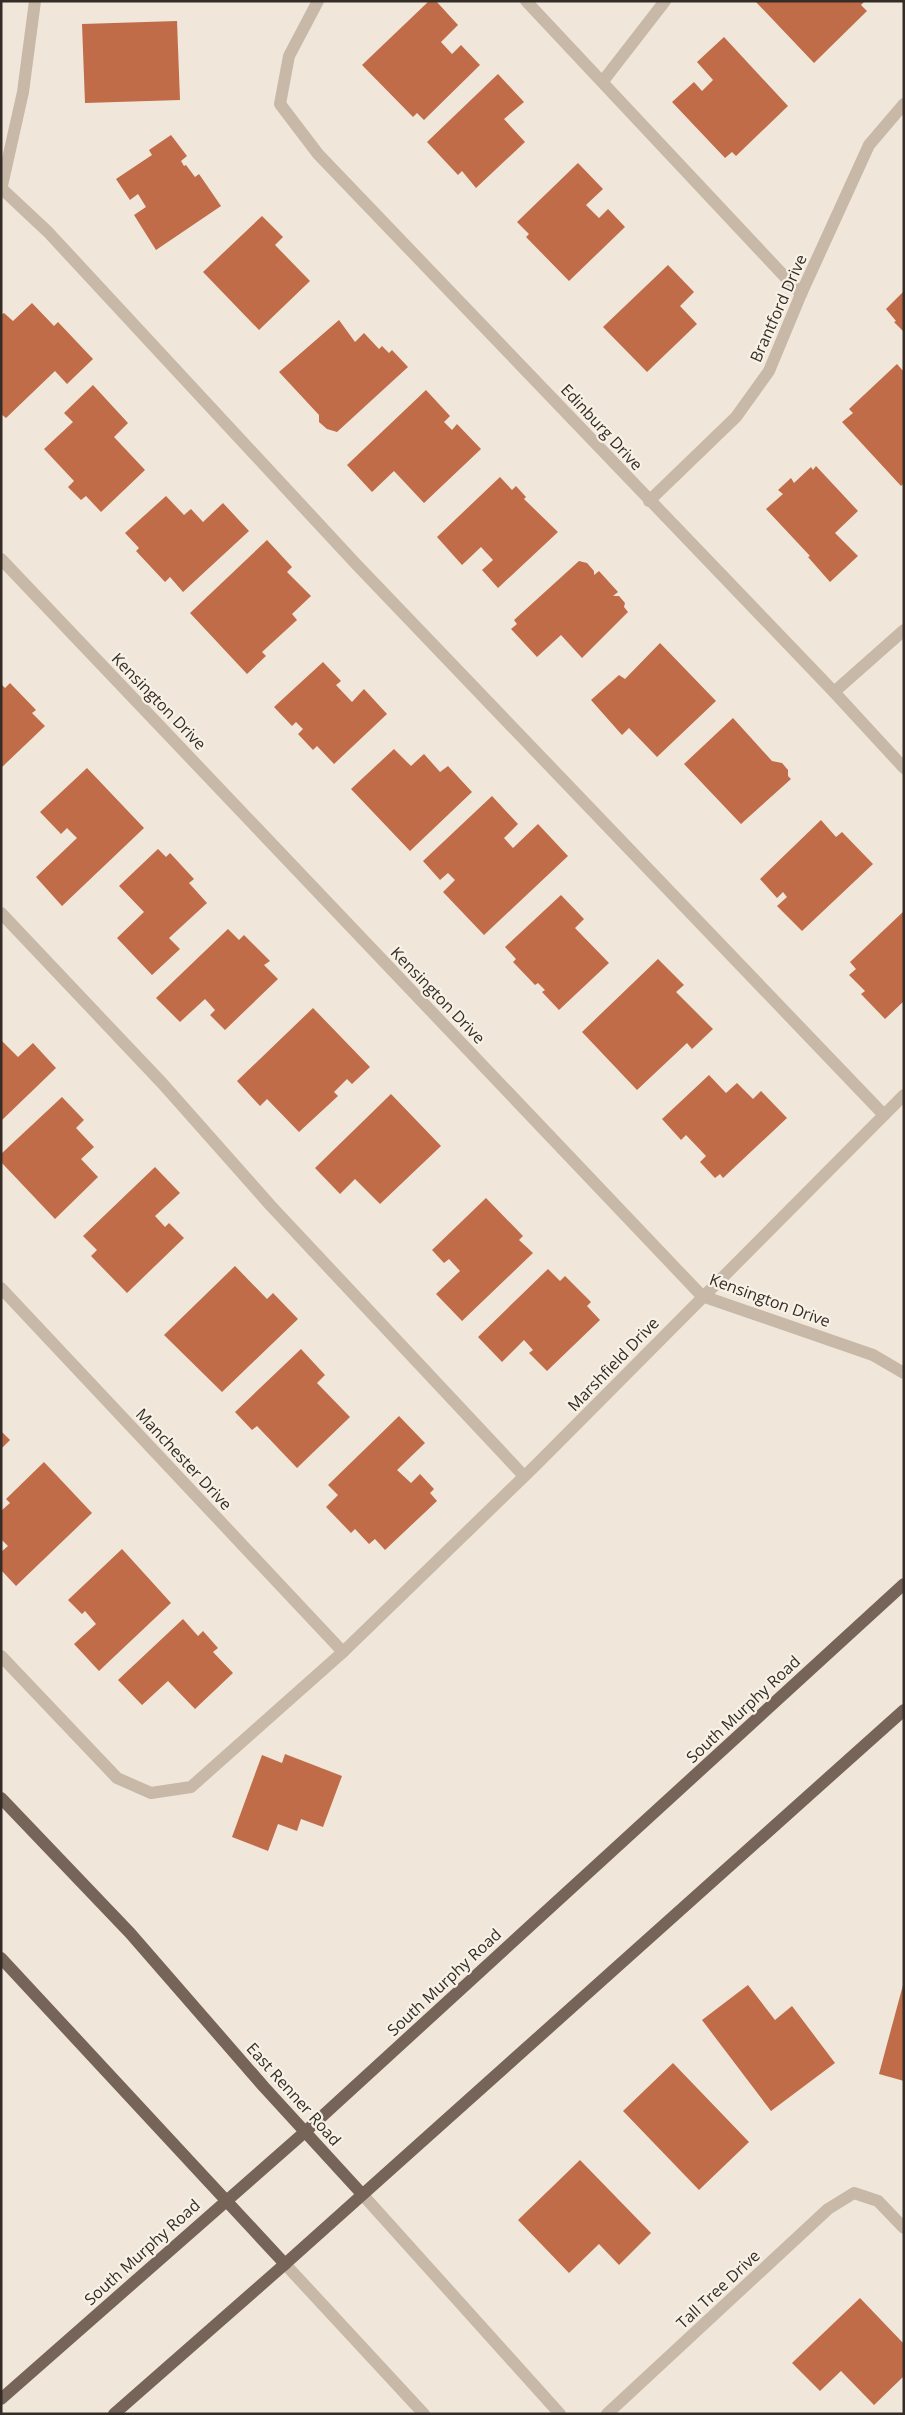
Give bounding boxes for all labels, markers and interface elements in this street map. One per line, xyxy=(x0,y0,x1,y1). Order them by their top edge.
street label: Brantford Drive xyxy=(744,251,812,365)
street label: Edinburg Drive xyxy=(556,379,648,475)
street label: Kensington Drive xyxy=(107,648,211,754)
street label: Kensington Drive xyxy=(386,942,490,1048)
street label: Kensington Drive xyxy=(706,1268,834,1332)
street label: Marshfield Drive xyxy=(562,1312,664,1416)
street label: Manchester Drive xyxy=(131,1403,237,1515)
street label: South Murphy Road xyxy=(681,1650,805,1768)
street label: South Murphy Road xyxy=(382,1923,506,2041)
street label: East Renner Road xyxy=(242,2038,346,2150)
street label: South Murphy Road xyxy=(79,2194,205,2310)
street label: Tall Tree Drive xyxy=(672,2245,764,2333)

